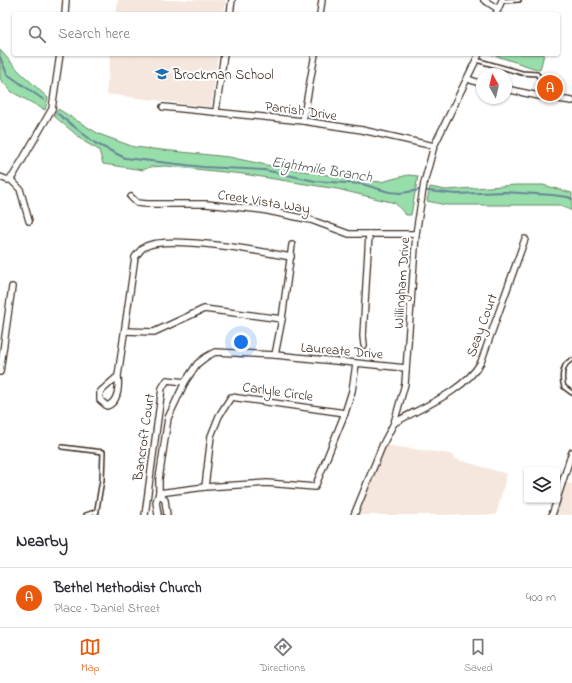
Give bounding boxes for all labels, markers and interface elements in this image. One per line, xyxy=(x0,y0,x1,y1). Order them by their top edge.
search box xyxy=(12,12,560,56)
icon: search xyxy=(26,23,48,45)
text: Search here xyxy=(58,23,130,45)
place label: Brockman School xyxy=(172,65,274,86)
school or university icon: Brockman School xyxy=(154,66,170,82)
north arrow xyxy=(476,68,512,104)
pin: A xyxy=(537,73,563,103)
street label: Parrish Drive xyxy=(263,96,339,127)
water label: Eightmile Branch xyxy=(270,151,375,190)
street label: Creek Vista Way xyxy=(216,185,312,221)
street label: Willingham Drive xyxy=(389,236,417,330)
street label: Seay Court xyxy=(461,291,505,361)
your location xyxy=(231,332,251,352)
street label: Laureate Drive xyxy=(300,337,385,366)
street label: Carlyle Circle xyxy=(241,377,315,409)
street label: Bancroft Court xyxy=(128,392,161,483)
map controls xyxy=(524,467,560,503)
button: layers xyxy=(524,467,560,503)
text: Nearby xyxy=(16,529,68,554)
text: Bethel Methodist Church xyxy=(54,577,202,599)
text: A xyxy=(25,588,33,607)
text: 400 m xyxy=(526,588,556,607)
text: Place · Daniel Street xyxy=(54,599,160,618)
tab: Map xyxy=(79,636,101,676)
tab: Directions xyxy=(260,636,306,676)
tab: Saved xyxy=(464,636,493,676)

